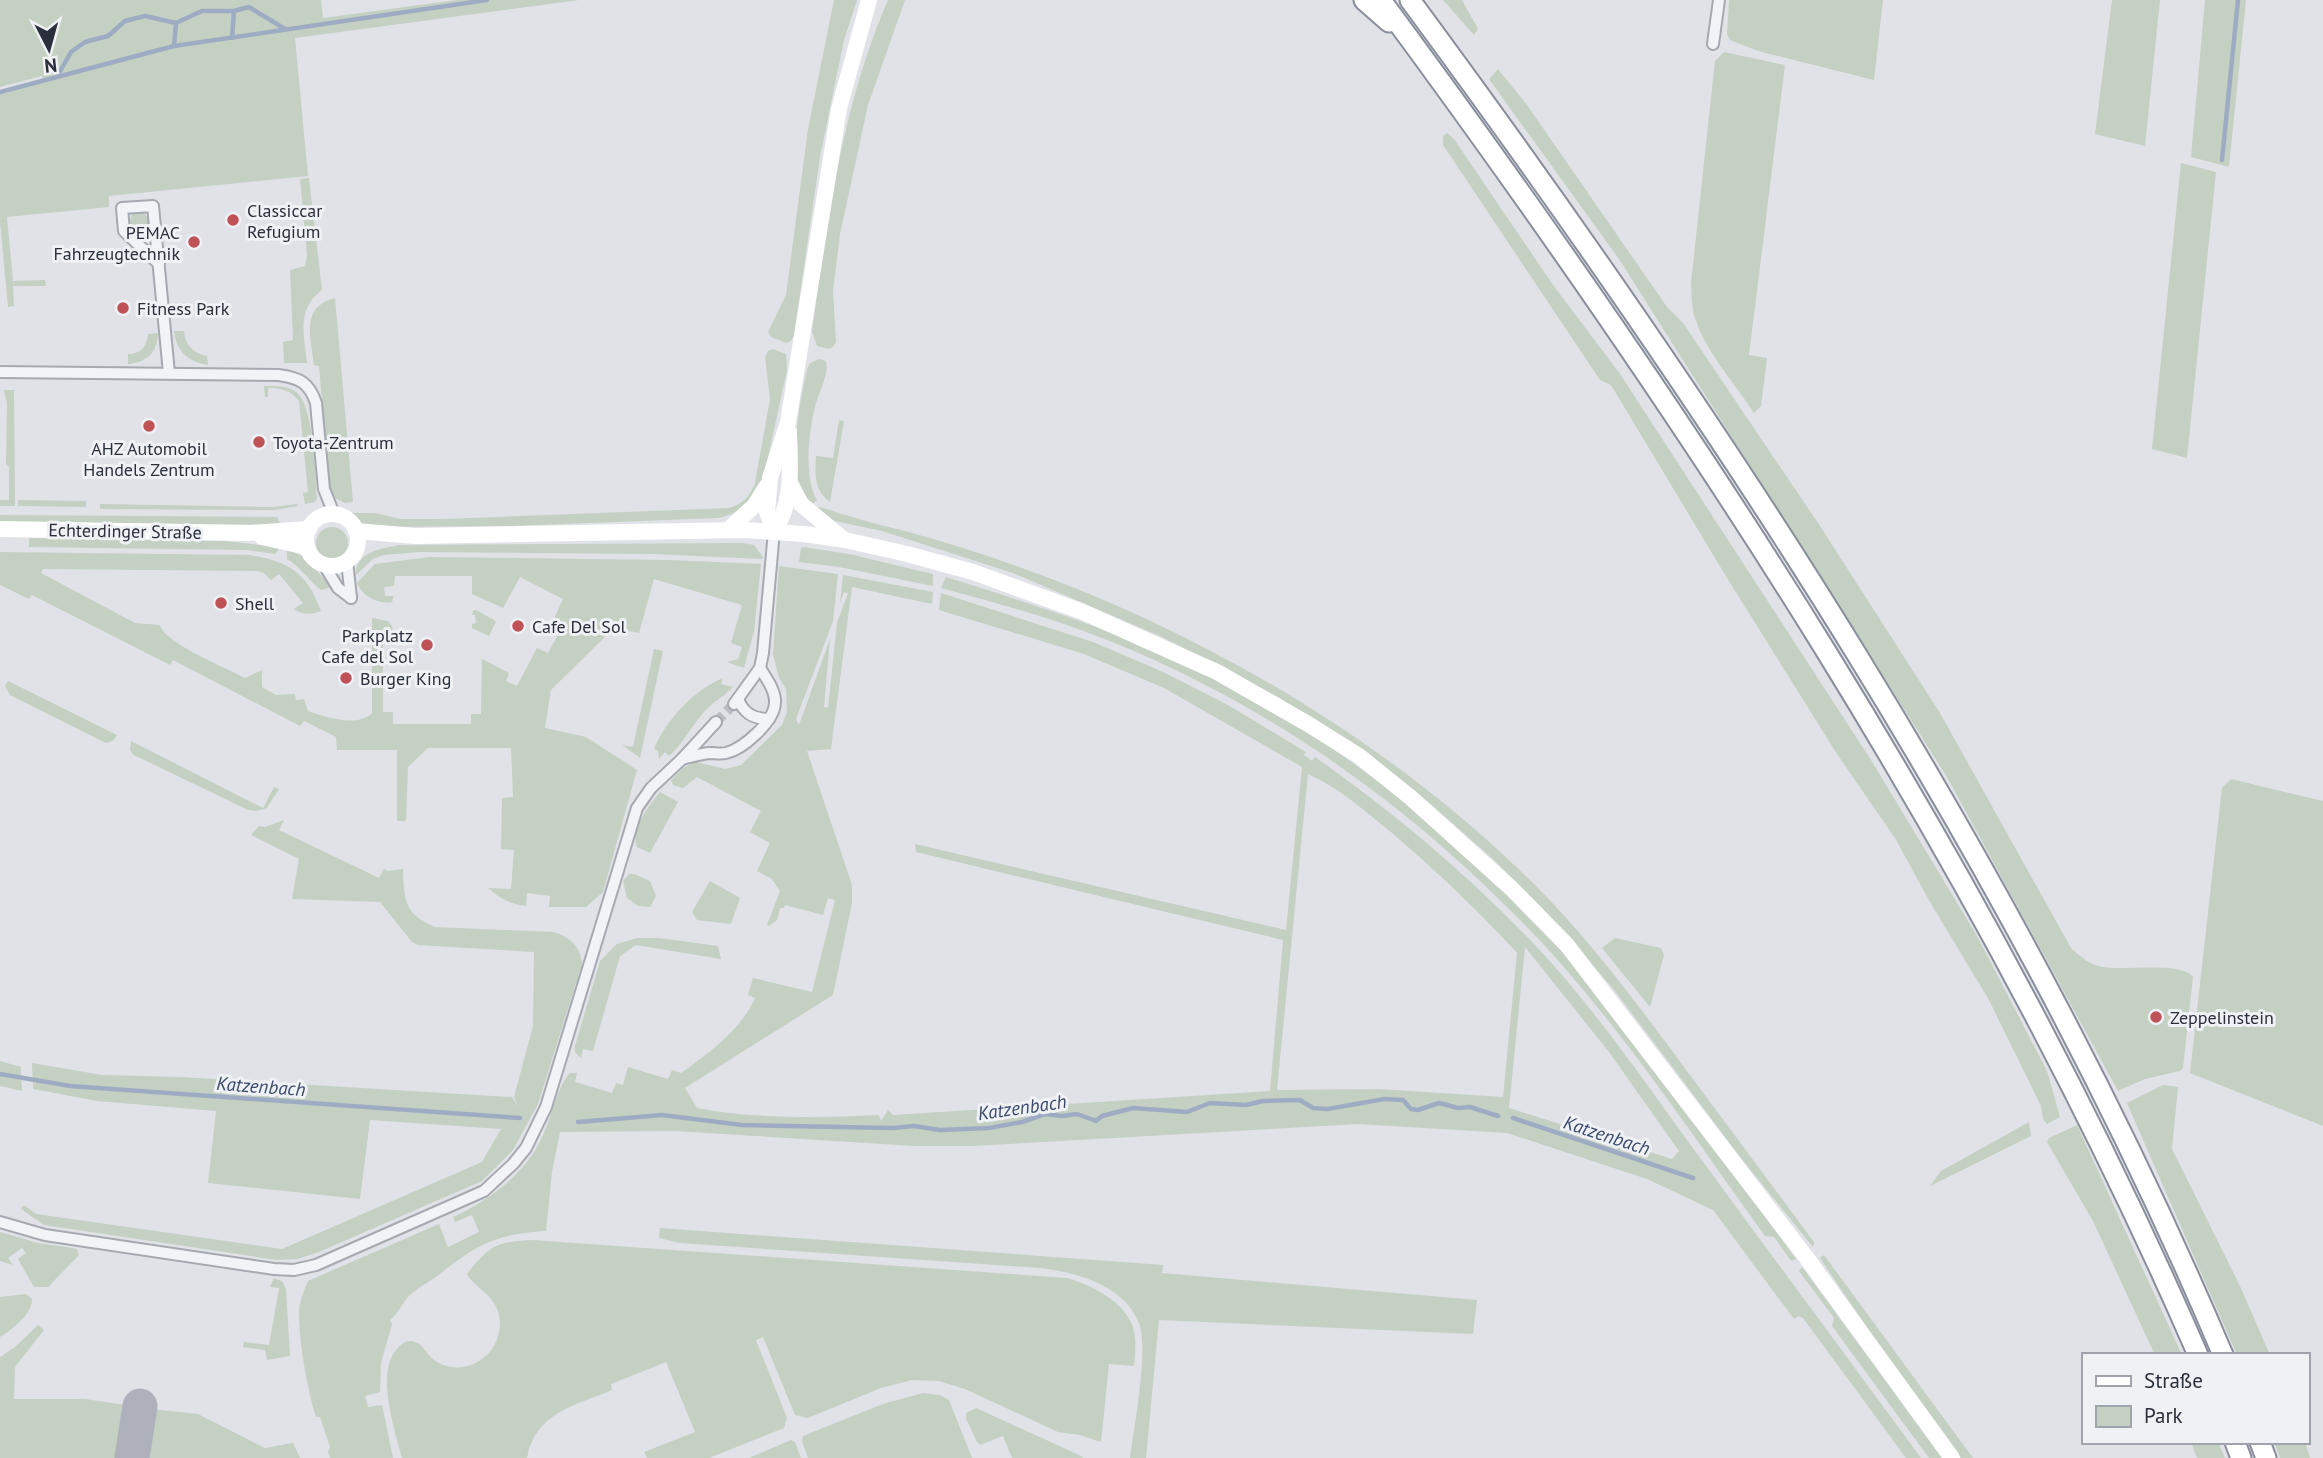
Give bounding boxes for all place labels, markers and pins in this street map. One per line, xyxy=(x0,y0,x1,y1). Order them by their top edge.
place label: Classiccar Refugium xyxy=(247,199,322,243)
marker: Classiccar Refugium xyxy=(225,212,241,228)
place label: PEMAC Fahrzeugtechnik xyxy=(53,221,180,265)
marker: PEMAC Fahrzeugtechnik xyxy=(186,234,202,250)
place label: Fitness Park xyxy=(137,297,230,320)
marker: Fitness Park xyxy=(115,300,131,316)
marker: AHZ Automobil Handels Zentrum xyxy=(141,418,157,434)
place label: Toyota-Zentrum xyxy=(273,431,394,454)
marker: Toyota-Zentrum xyxy=(251,434,267,450)
place label: AHZ Automobil Handels Zentrum xyxy=(83,437,215,481)
place label: Shell xyxy=(235,592,275,615)
marker: Shell xyxy=(213,595,229,611)
place label: Cafe Del Sol xyxy=(532,615,627,638)
marker: Cafe Del Sol xyxy=(510,618,526,634)
place label: Parkplatz Cafe del Sol xyxy=(321,624,414,668)
marker: Parkplatz Cafe del Sol xyxy=(419,637,435,653)
place label: Burger King xyxy=(360,667,451,690)
marker: Burger King xyxy=(338,670,354,686)
place label: Zeppelinstein xyxy=(2170,1006,2274,1029)
marker: Zeppelinstein xyxy=(2148,1009,2164,1025)

